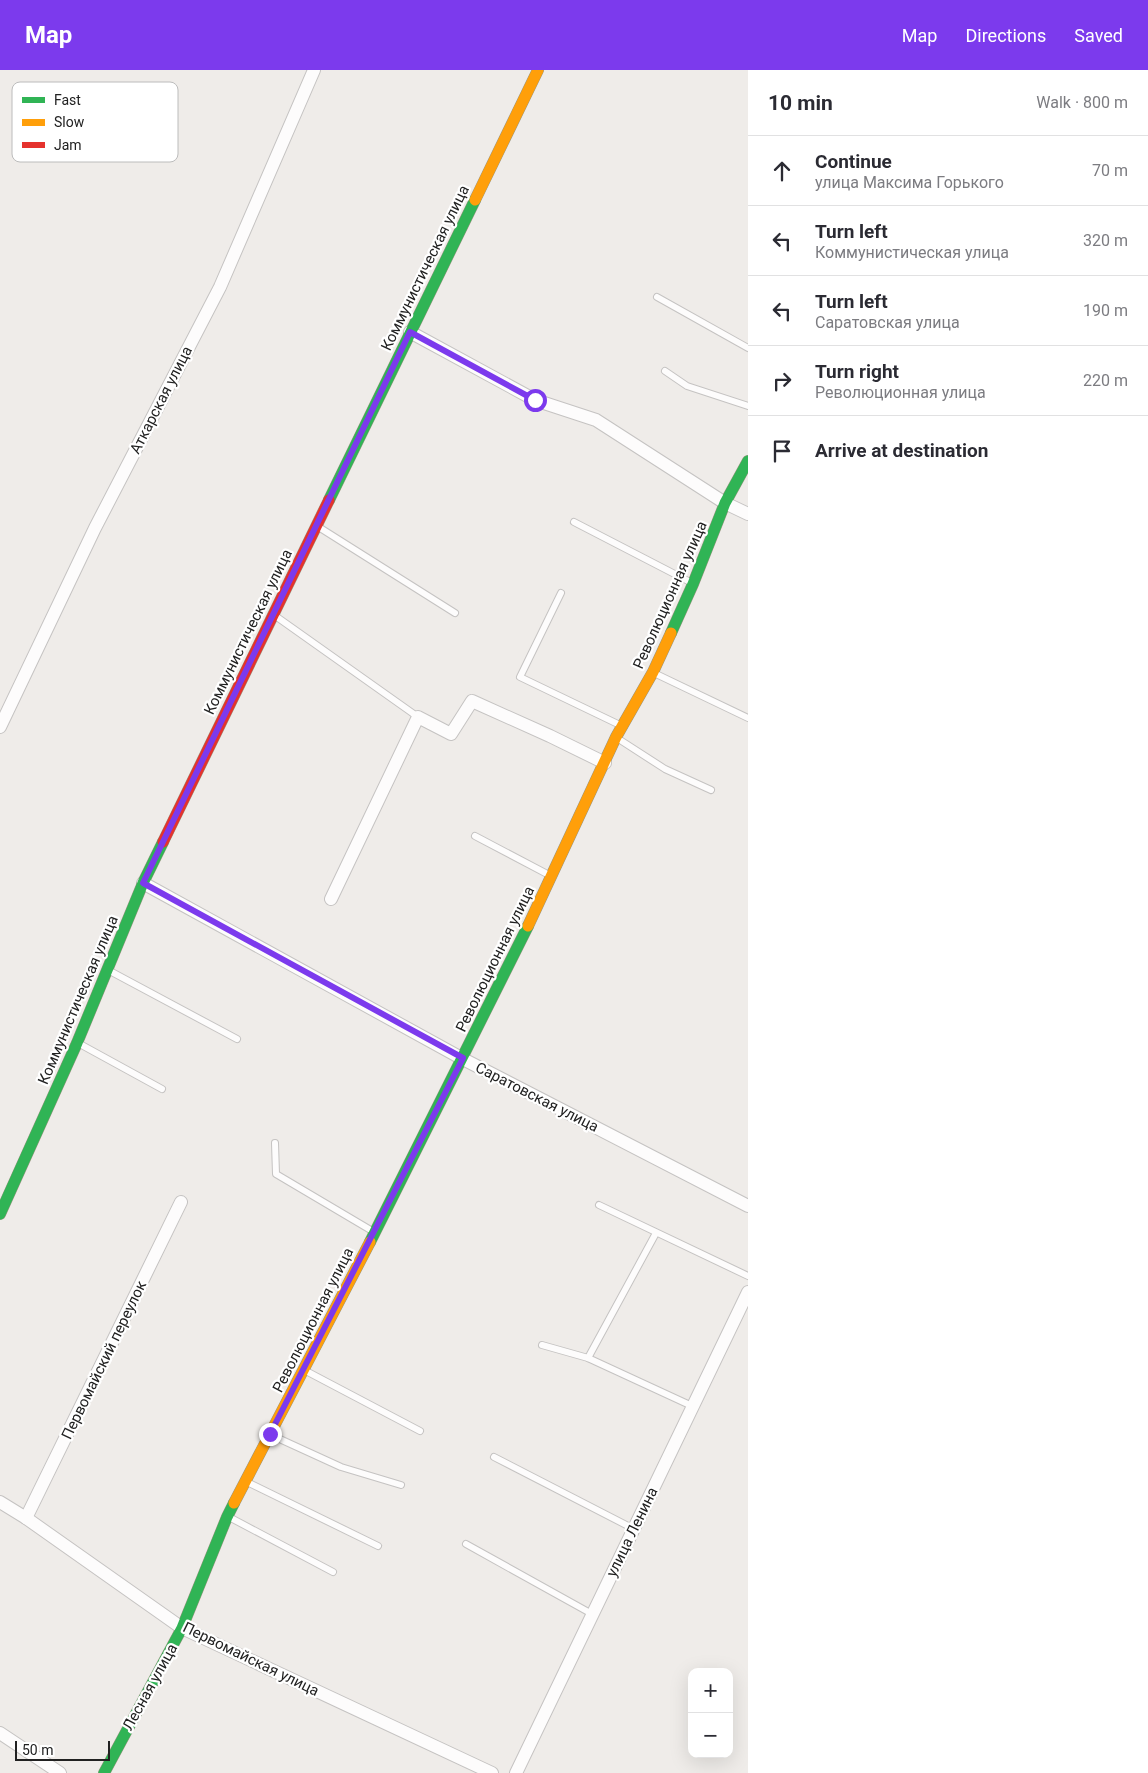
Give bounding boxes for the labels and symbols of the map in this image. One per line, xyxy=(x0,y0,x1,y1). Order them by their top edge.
legend xyxy=(12,82,178,162)
text: Fast xyxy=(54,92,81,108)
text: Slow xyxy=(54,114,85,130)
text: Jam xyxy=(54,137,82,153)
street label: Коммунистическая улица xyxy=(377,182,473,354)
street label: Аткарская улица xyxy=(126,343,196,457)
route start xyxy=(524,389,547,412)
street label: Революционная улица xyxy=(629,518,711,672)
street label: Коммунистическая улица xyxy=(200,546,296,718)
street label: Революционная улица xyxy=(452,883,538,1035)
street label: Коммунистическая улица xyxy=(34,913,122,1087)
street label: Саратовская улица xyxy=(472,1058,602,1136)
street label: Революционная улица xyxy=(269,1245,357,1395)
street label: Первомайский переулок xyxy=(58,1278,150,1442)
route end xyxy=(259,1423,282,1446)
street label: улица Ленина xyxy=(603,1484,661,1580)
street label: Первомайская улица xyxy=(180,1618,322,1700)
street label: Лесная улица xyxy=(119,1640,181,1734)
scale bar xyxy=(15,1738,110,1761)

